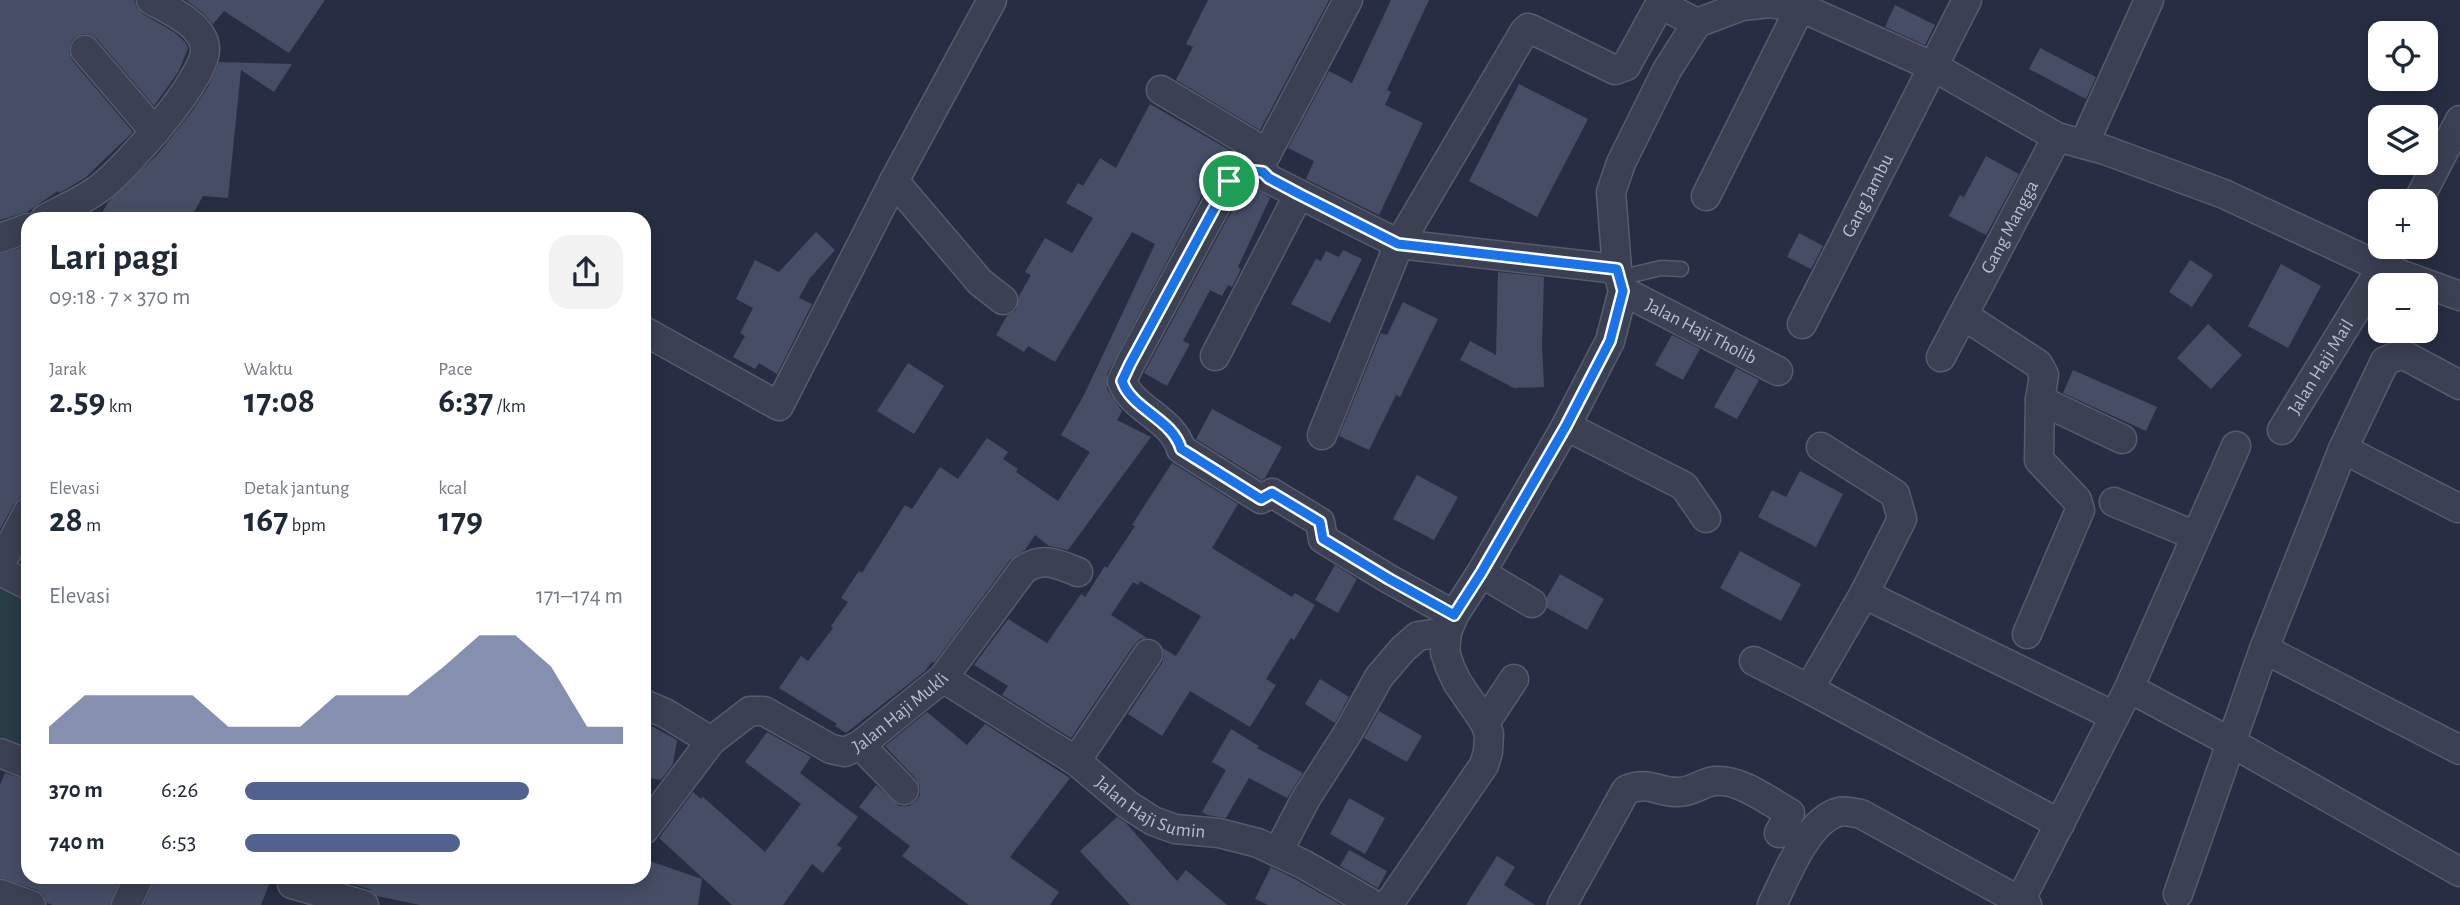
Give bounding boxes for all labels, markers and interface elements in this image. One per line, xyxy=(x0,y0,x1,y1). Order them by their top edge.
map controls xyxy=(2368,21,2438,343)
button: locate xyxy=(2368,21,2438,91)
button: layers xyxy=(2368,105,2438,175)
pin xyxy=(1199,151,1259,211)
street label: Gang Jambu xyxy=(1838,151,1897,240)
icon: arrive xyxy=(1210,162,1248,200)
street label: Gang Mangga xyxy=(1977,177,2042,277)
button: + xyxy=(2368,189,2438,259)
button: share xyxy=(549,235,623,309)
text: Lari pagi xyxy=(49,239,179,277)
button: − xyxy=(2368,273,2438,343)
text: 09:18 · 7 × 370 m xyxy=(49,286,191,309)
street label: Jalan Haji Tholib xyxy=(1643,295,1760,368)
street label: Jalan Haji Mail xyxy=(2284,316,2357,418)
text: Jarak xyxy=(49,360,87,379)
text: Waktu xyxy=(244,360,293,379)
text: Pace xyxy=(438,360,473,379)
text: 2.59 xyxy=(49,384,106,419)
text: 17:08 xyxy=(244,384,315,419)
text: 6:37 xyxy=(438,384,493,419)
text: km xyxy=(106,397,133,416)
text: /km xyxy=(493,397,526,416)
text: Elevasi xyxy=(49,479,100,498)
text: Detak jantung xyxy=(244,479,349,498)
text: kcal xyxy=(438,479,467,498)
text: 28 xyxy=(49,503,83,538)
text: 167 xyxy=(244,503,288,538)
text: 179 xyxy=(438,503,483,538)
text: m xyxy=(83,516,101,535)
text: bpm xyxy=(288,516,326,535)
text: Elevasi xyxy=(49,585,110,608)
text: 171–174 m xyxy=(536,585,623,608)
street label: Jalan Haji Mukli xyxy=(850,670,953,757)
street label: Jalan Haji Sumin xyxy=(1092,772,1206,841)
text: 370 m xyxy=(49,779,103,802)
text: 6:26 xyxy=(161,779,198,802)
text: 740 m xyxy=(49,831,105,854)
text: 6:53 xyxy=(161,831,196,854)

